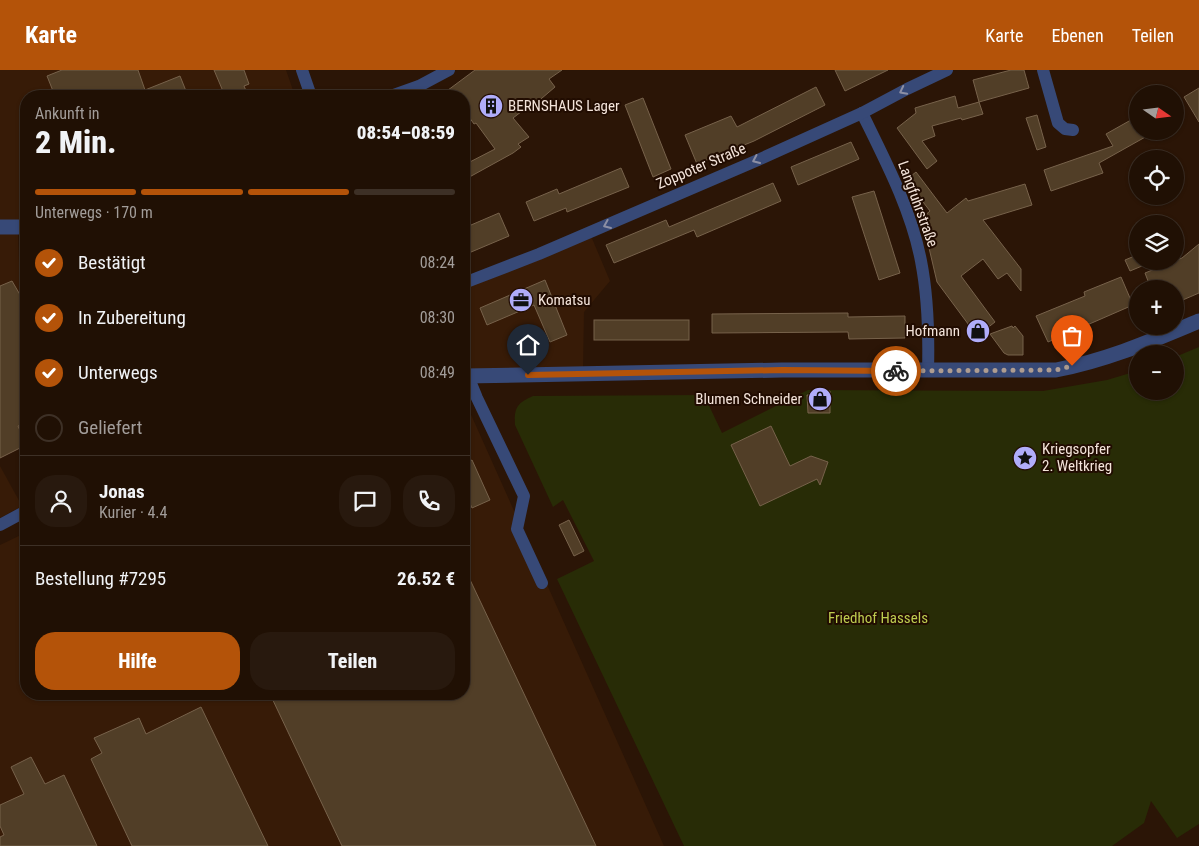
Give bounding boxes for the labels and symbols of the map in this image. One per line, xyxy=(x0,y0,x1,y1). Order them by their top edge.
one-way arrow xyxy=(899,85,908,95)
north arrow xyxy=(1129,85,1184,140)
building icon: BERNSHAUS Lager xyxy=(478,93,504,119)
place label: BERNSHAUS Lager xyxy=(508,97,620,115)
street label: Zoppoter Straße xyxy=(653,139,749,193)
one-way arrow xyxy=(752,154,761,165)
street label: Langfuhrstraße xyxy=(894,158,942,250)
one-way arrow xyxy=(603,218,612,229)
office icon: Komatsu xyxy=(508,287,534,313)
place label: Komatsu xyxy=(538,291,591,309)
pin xyxy=(1051,315,1093,366)
shop icon: Hofmann xyxy=(965,318,991,344)
place label: Hofmann xyxy=(905,322,960,340)
pin xyxy=(507,324,549,375)
courier xyxy=(871,346,921,396)
shop icon: Blumen Schneider xyxy=(807,386,833,412)
place label: Blumen Schneider xyxy=(695,390,802,408)
place label: Kriegsopfer 2. Weltkrieg xyxy=(1042,440,1112,475)
place icon: Kriegsopfer 2. Weltkrieg xyxy=(1012,445,1038,471)
park label: Friedhof Hassels xyxy=(828,609,928,627)

